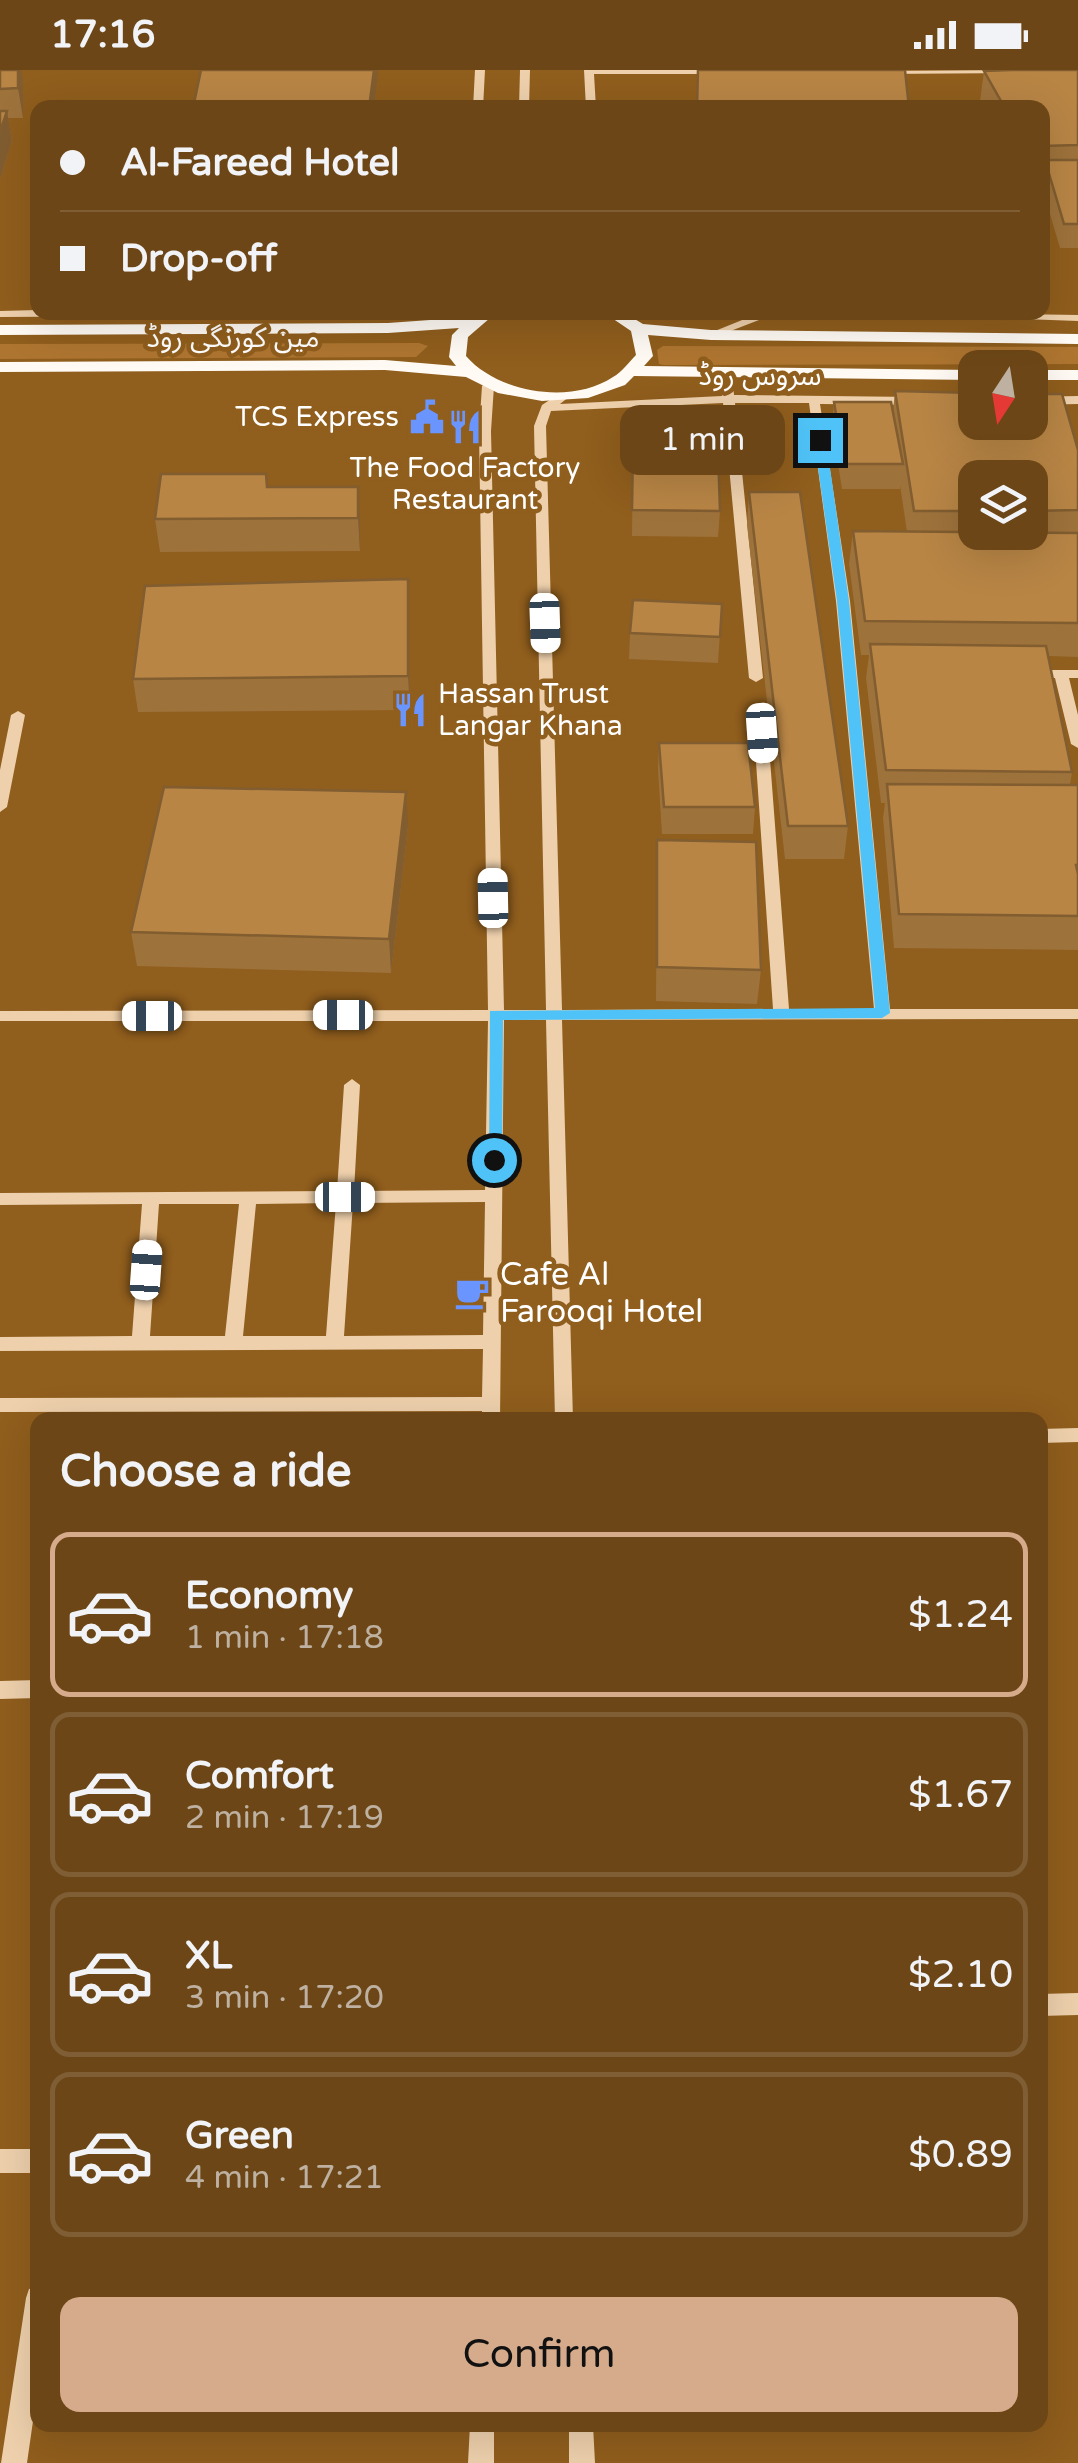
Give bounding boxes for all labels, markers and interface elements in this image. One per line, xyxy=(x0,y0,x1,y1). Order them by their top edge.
text: 17:16 xyxy=(50,12,155,58)
text: Al-Fareed Hotel xyxy=(120,140,400,186)
text: Drop-off xyxy=(120,236,277,282)
street label: مین کورنگی روڈ xyxy=(147,321,319,355)
north arrow xyxy=(958,350,1048,440)
map controls xyxy=(958,350,1048,550)
street label: سروس روڈ xyxy=(699,359,821,393)
public building icon: TCS Express xyxy=(408,398,446,436)
place label: TCS Express xyxy=(235,400,399,434)
callout: 1 min xyxy=(620,405,785,475)
restaurant icon: The Food Factory Restaurant xyxy=(446,408,484,446)
route end xyxy=(798,418,843,463)
text: 1 min xyxy=(660,421,745,459)
place label: The Food Factory Restaurant xyxy=(350,451,580,517)
button: layers xyxy=(958,460,1048,550)
car xyxy=(529,592,561,654)
place label: Hassan Trust Langar Khana xyxy=(438,677,623,743)
restaurant icon: Hassan Trust Langar Khana xyxy=(391,691,429,729)
car xyxy=(745,702,779,764)
car xyxy=(477,868,509,928)
car xyxy=(313,1000,373,1030)
car xyxy=(122,1001,182,1031)
route start xyxy=(472,1138,517,1183)
car xyxy=(315,1182,375,1212)
car xyxy=(129,1239,163,1301)
place label: Cafe Al Farooqi Hotel xyxy=(500,1256,703,1331)
cafe icon: Cafe Al Farooqi Hotel xyxy=(453,1274,491,1312)
text: Choose a ride xyxy=(60,1445,351,1499)
icon: car xyxy=(65,1570,155,1660)
text: Economy xyxy=(185,1573,353,1619)
text: $1.24 xyxy=(908,1592,1013,1638)
text: 1 min · 17:18 xyxy=(185,1619,384,1657)
icon: car xyxy=(65,1750,155,1840)
text: Comfort xyxy=(185,1753,334,1799)
text: $1.67 xyxy=(908,1772,1013,1818)
text: 2 min · 17:19 xyxy=(185,1799,384,1837)
icon: car xyxy=(65,1930,155,2020)
text: XL xyxy=(185,1933,232,1979)
text: $2.10 xyxy=(908,1952,1013,1998)
text: 3 min · 17:20 xyxy=(185,1979,384,2017)
icon: car xyxy=(65,2110,155,2200)
text: Green xyxy=(185,2113,294,2159)
text: $0.89 xyxy=(908,2132,1013,2178)
text: 4 min · 17:21 xyxy=(185,2159,384,2197)
button: Confirm xyxy=(60,2297,1018,2412)

